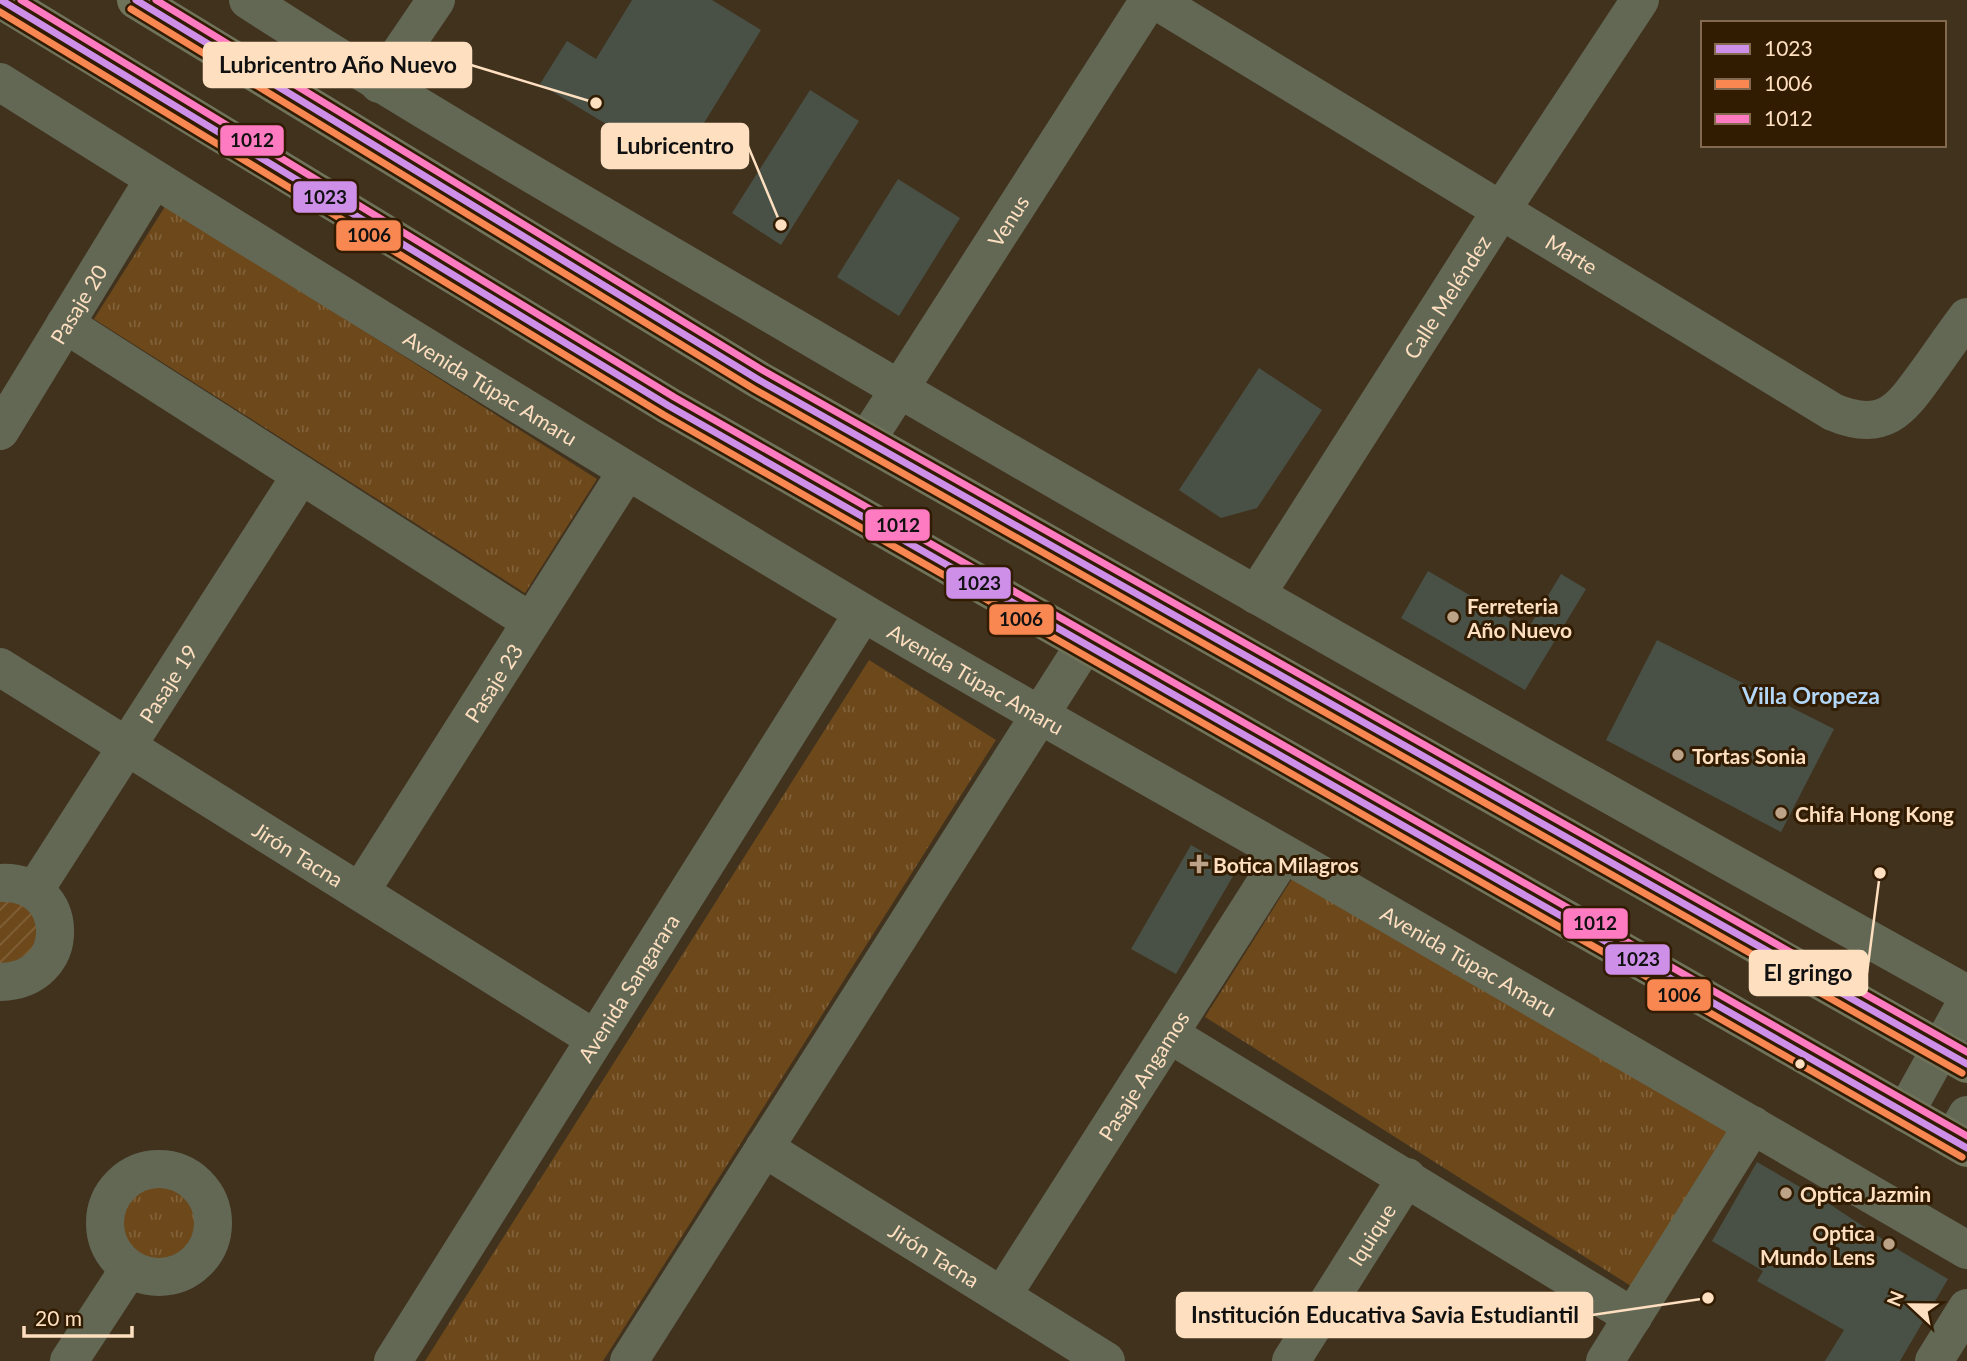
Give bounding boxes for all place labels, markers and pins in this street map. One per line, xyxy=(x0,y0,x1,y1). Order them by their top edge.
callout: Lubricentro Año Nuevo xyxy=(204,43,471,87)
callout: Lubricentro xyxy=(602,124,748,168)
place label: Ferreteria Año Nuevo xyxy=(1466,593,1572,642)
marker: Ferreteria Año Nuevo xyxy=(1445,609,1461,625)
place label: Tortas Sonia xyxy=(1692,743,1806,768)
marker: Tortas Sonia xyxy=(1670,747,1686,763)
place label: Chifa Hong Kong xyxy=(1795,801,1954,826)
marker: Chifa Hong Kong xyxy=(1773,805,1789,821)
place label: Botica Milagros xyxy=(1213,852,1359,877)
marker: Botica Milagros xyxy=(1191,856,1207,872)
callout: El gringo xyxy=(1750,951,1867,995)
unlabelled marker xyxy=(1793,1057,1807,1071)
place label: Optica Jazmin xyxy=(1800,1181,1931,1206)
marker: Optica Jazmin xyxy=(1778,1185,1794,1201)
place label: Optica Mundo Lens xyxy=(1760,1220,1875,1269)
marker: Optica Mundo Lens xyxy=(1881,1236,1897,1252)
callout: Institución Educativa Savia Estudiantil xyxy=(1177,1293,1592,1337)

